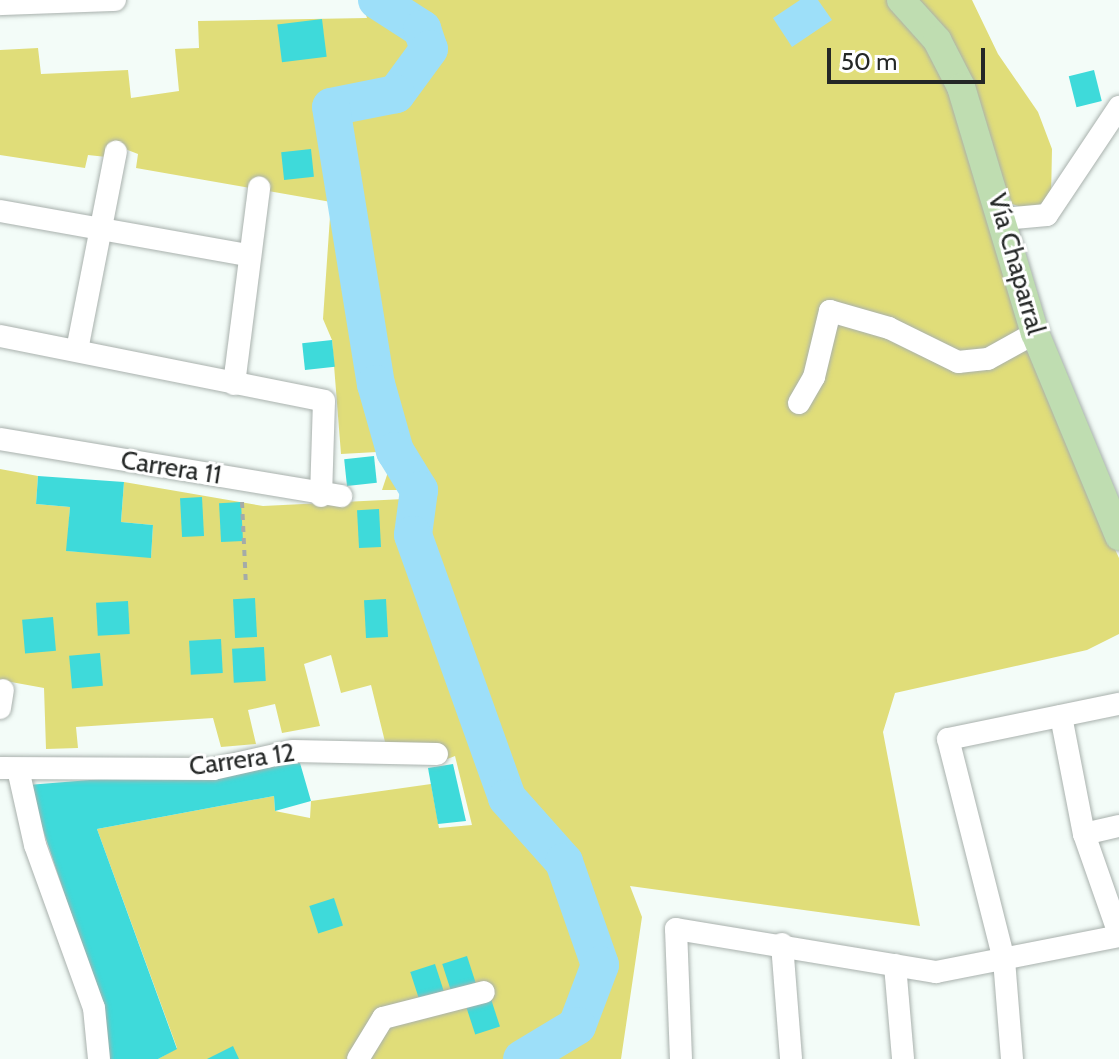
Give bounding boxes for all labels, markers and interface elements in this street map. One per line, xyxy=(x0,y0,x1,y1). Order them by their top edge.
scale bar xyxy=(831,32,989,82)
text: 50 m xyxy=(841,47,897,76)
street label: Vía Chaparral xyxy=(981,190,1051,338)
street label: Carrera 11 xyxy=(119,445,223,491)
street label: Carrera 12 xyxy=(187,737,297,783)

